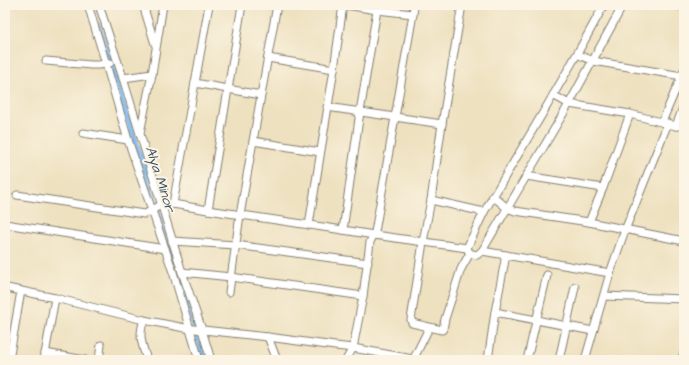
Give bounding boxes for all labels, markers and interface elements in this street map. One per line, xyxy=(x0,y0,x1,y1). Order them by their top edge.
water label: Alya Minor xyxy=(140,144,180,216)

